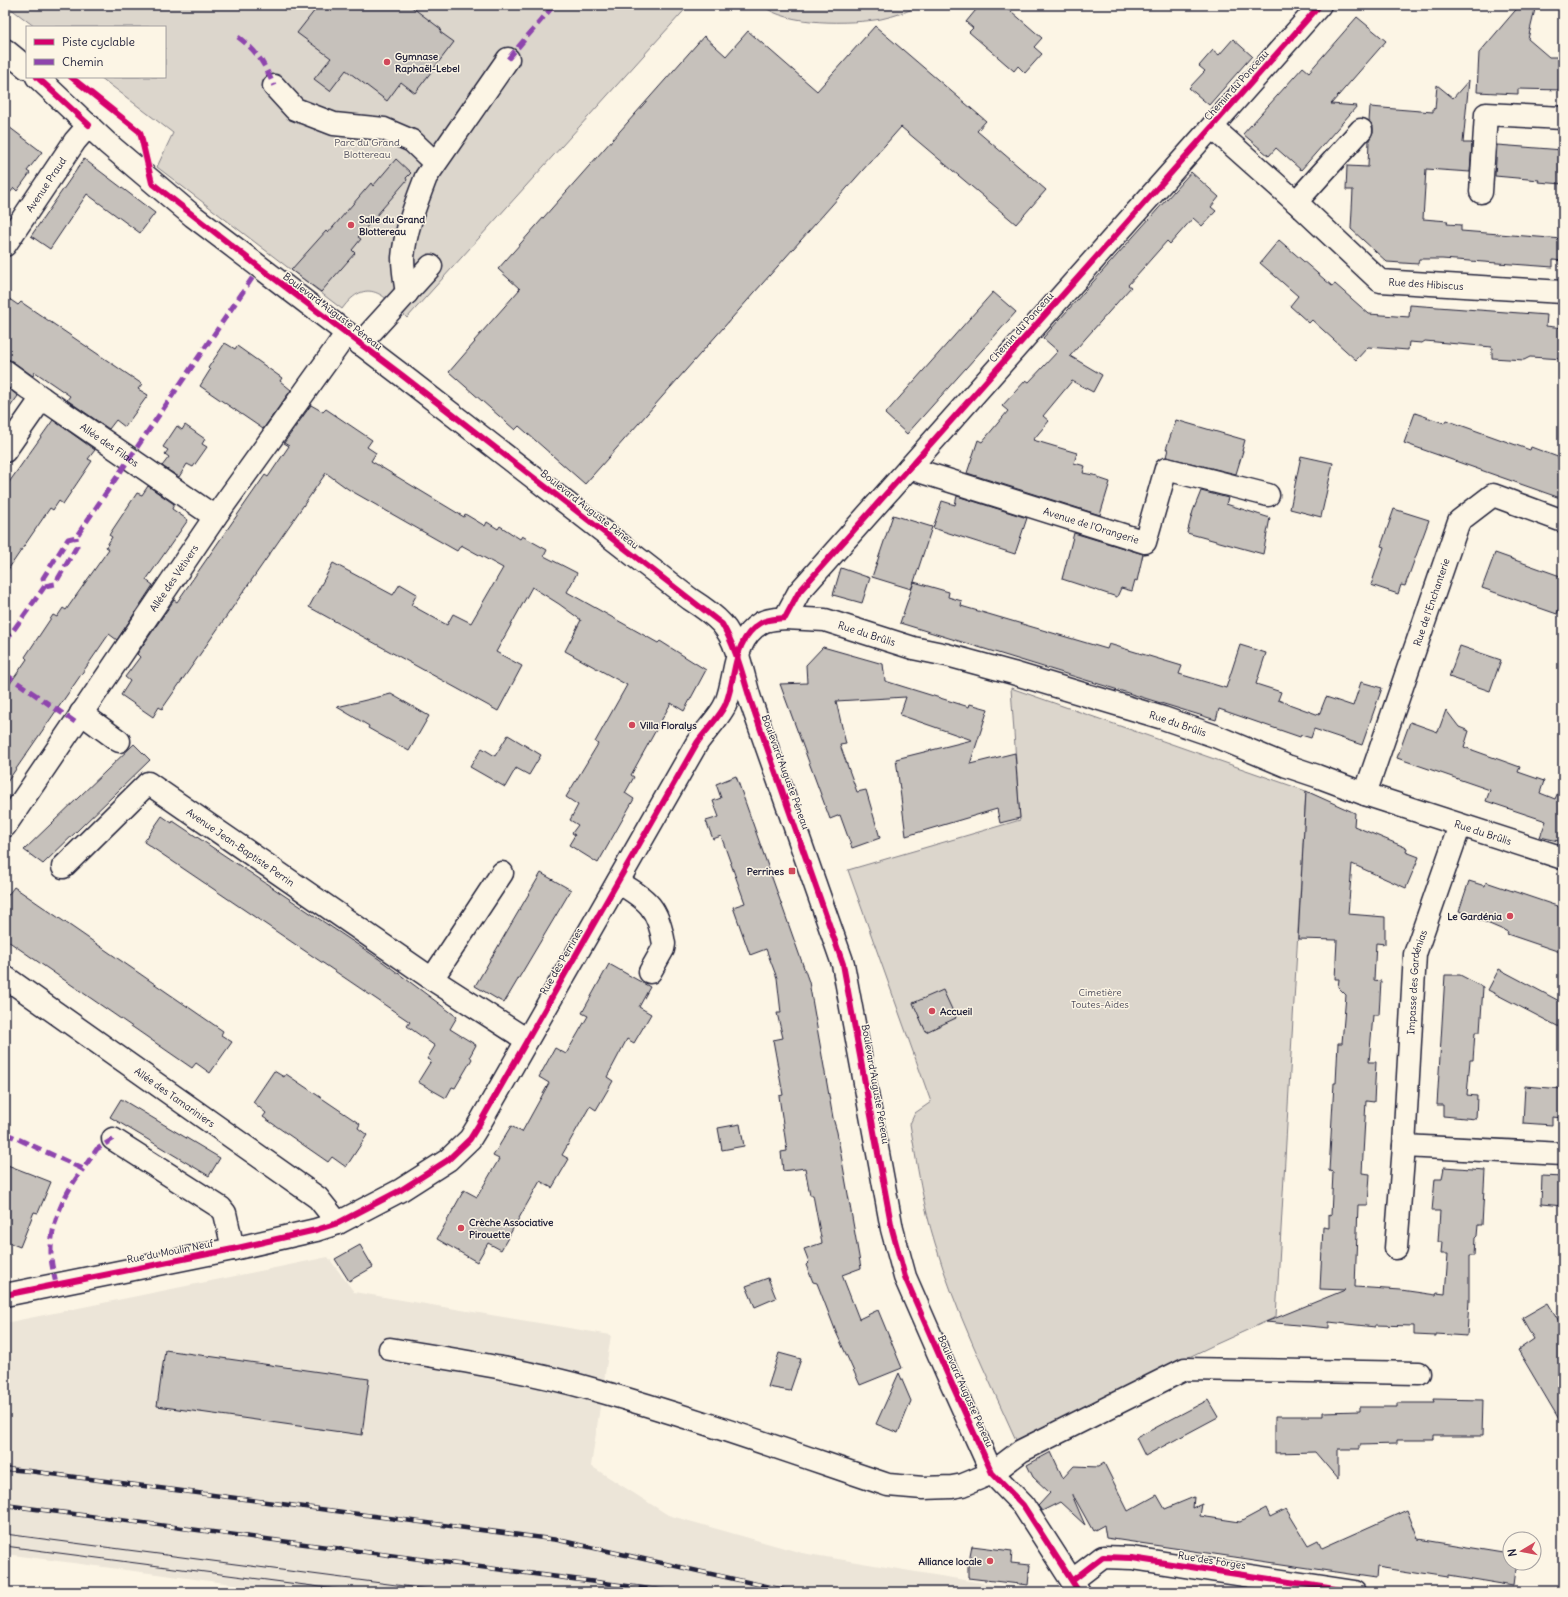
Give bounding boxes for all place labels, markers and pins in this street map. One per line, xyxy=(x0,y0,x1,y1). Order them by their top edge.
place label: Gymnase Raphaël-Lebel xyxy=(395,50,460,75)
marker: Gymnase Raphaël-Lebel xyxy=(382,57,392,67)
place label: Salle du Grand Blottereau xyxy=(359,213,425,238)
marker: Salle du Grand Blottereau xyxy=(346,220,356,230)
place label: Villa Floralys xyxy=(640,719,697,732)
marker: Villa Floralys xyxy=(627,720,637,730)
place label: Perrines xyxy=(747,865,784,878)
marker: Perrines xyxy=(787,866,797,876)
place label: Le Gardénia xyxy=(1447,910,1502,923)
marker: Le Gardénia xyxy=(1505,911,1515,921)
place label: Accueil xyxy=(940,1005,972,1018)
marker: Accueil xyxy=(927,1006,937,1016)
place label: Crèche Associative Pirouette xyxy=(469,1216,554,1241)
marker: Crèche Associative Pirouette xyxy=(456,1223,466,1233)
place label: Alliance locale xyxy=(918,1555,983,1568)
marker: Alliance locale xyxy=(985,1556,995,1566)

